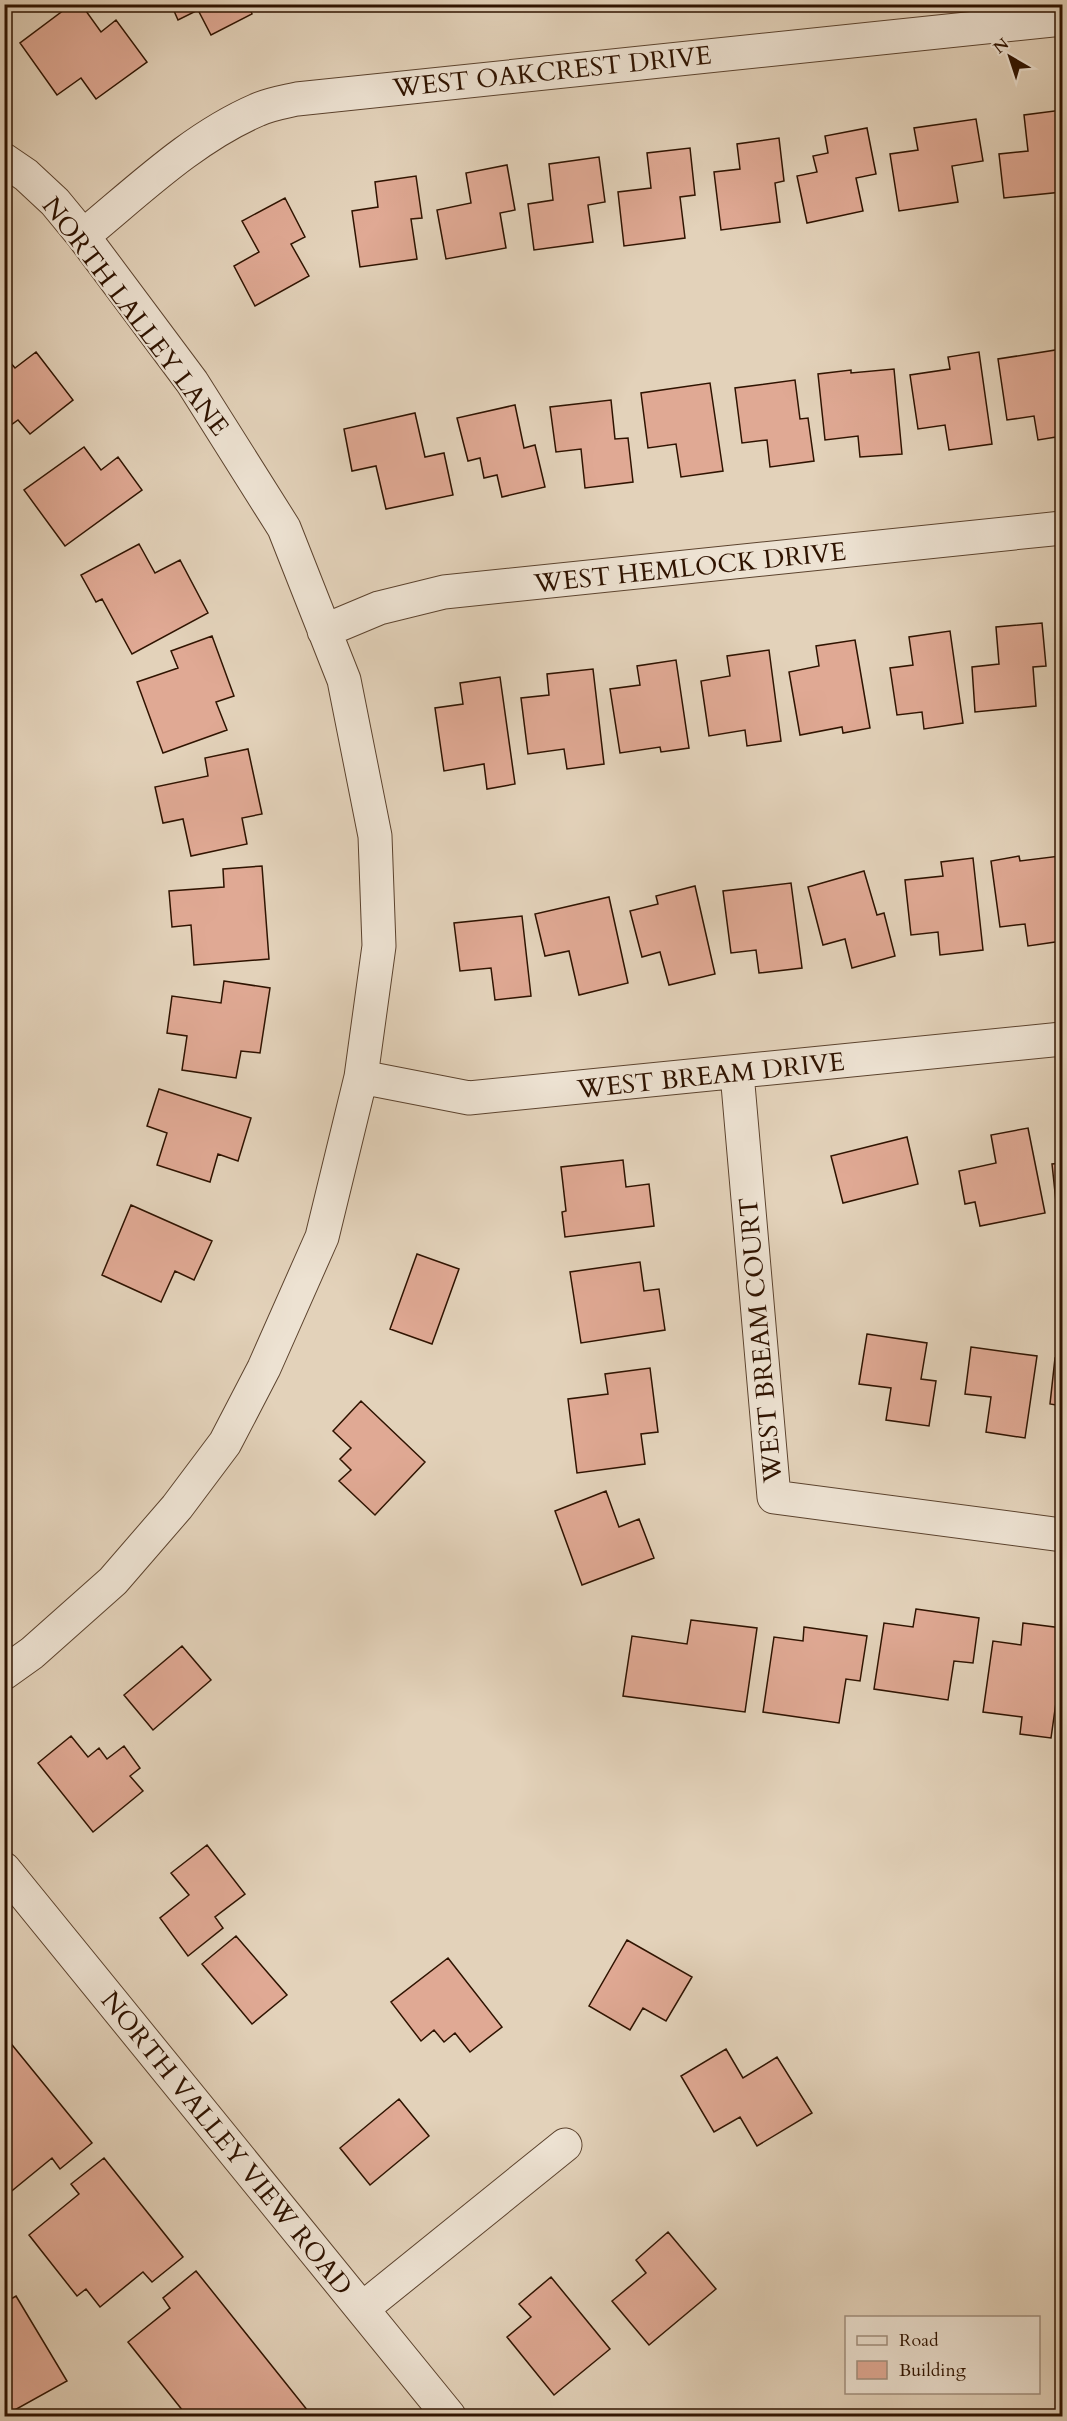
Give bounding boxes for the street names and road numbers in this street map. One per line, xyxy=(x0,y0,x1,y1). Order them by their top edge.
street label: WEST OAKCREST DRIVE xyxy=(390,37,713,106)
street label: NORTH LALLEY LANE xyxy=(34,190,237,443)
street label: WEST HEMLOCK DRIVE xyxy=(531,534,848,601)
street label: WEST BREAM DRIVE xyxy=(575,1044,847,1107)
street label: WEST BREAM COURT xyxy=(731,1196,790,1485)
street label: NORTH VALLEY VIEW ROAD xyxy=(93,1984,360,2303)

